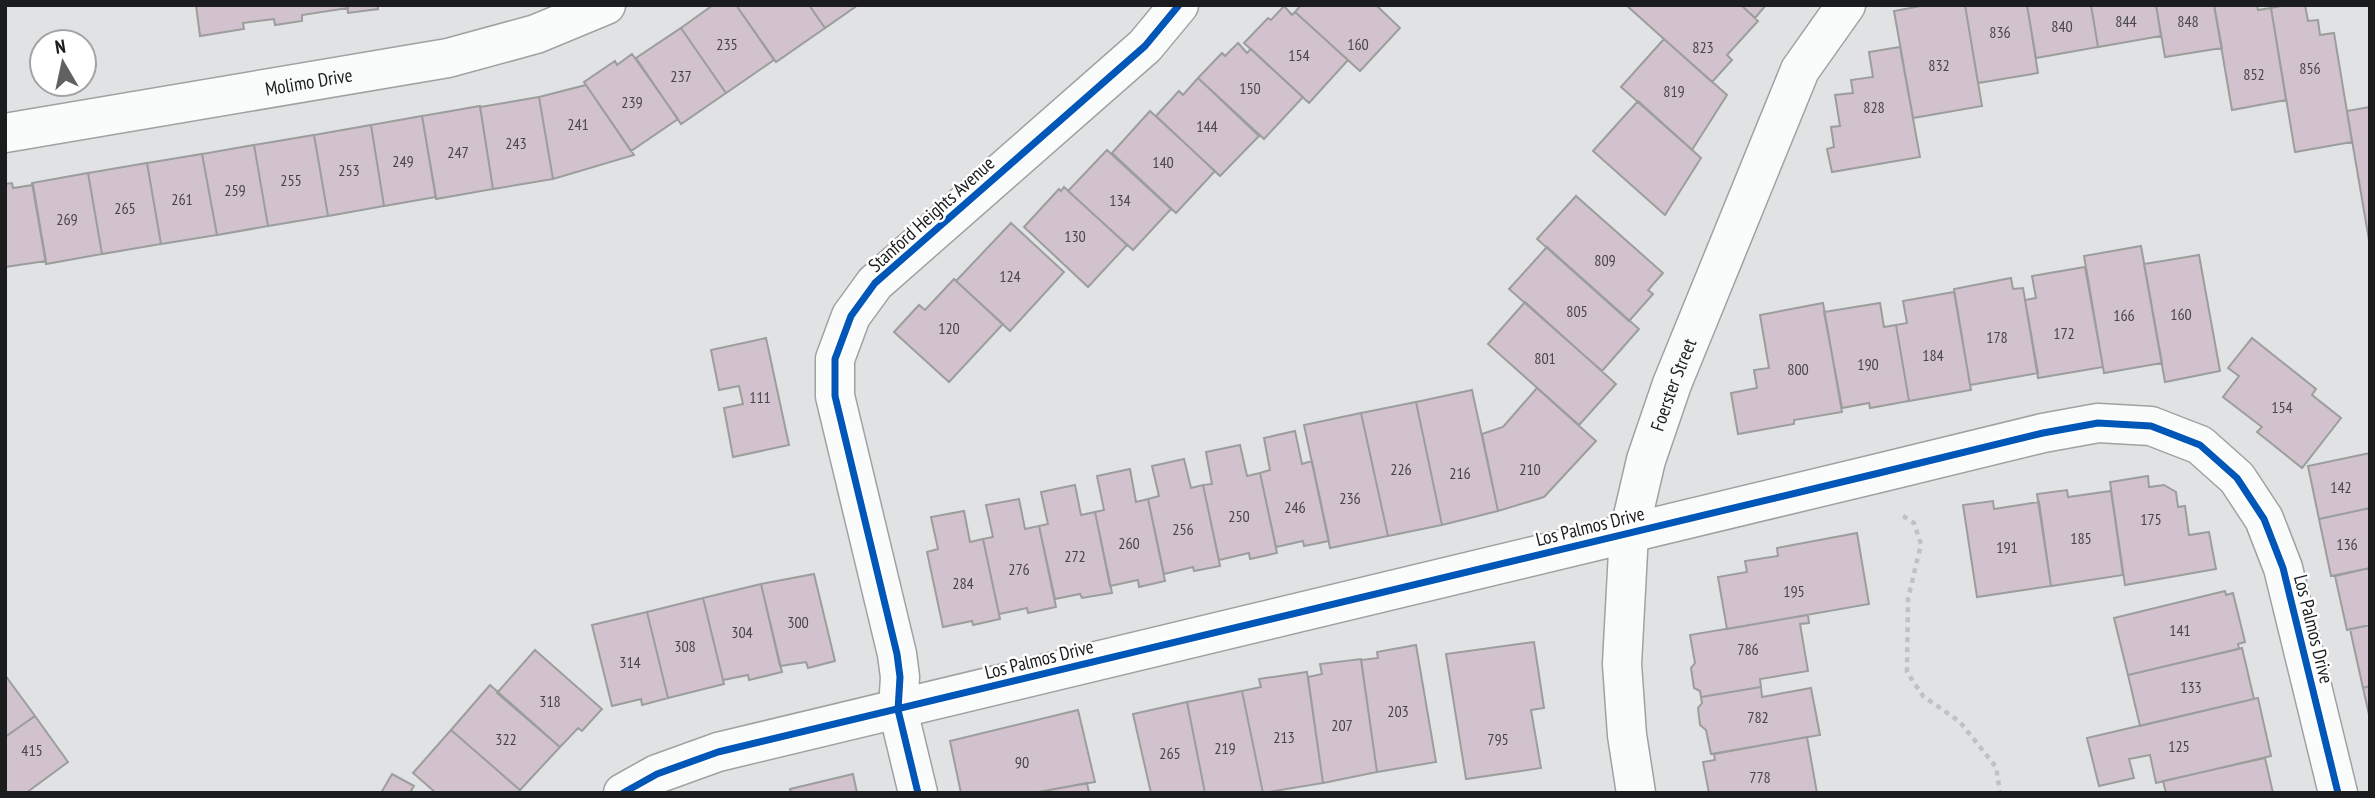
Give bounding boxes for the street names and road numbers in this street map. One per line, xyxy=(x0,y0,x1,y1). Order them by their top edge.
street label: Molimo Drive xyxy=(263,62,354,101)
street label: Stanford Heights Avenue xyxy=(863,151,999,277)
street label: Foerster Street xyxy=(1645,334,1702,434)
street label: Los Palmos Drive xyxy=(1533,501,1647,551)
street label: Los Palmos Drive xyxy=(2289,572,2339,686)
street label: Los Palmos Drive xyxy=(982,634,1096,684)

